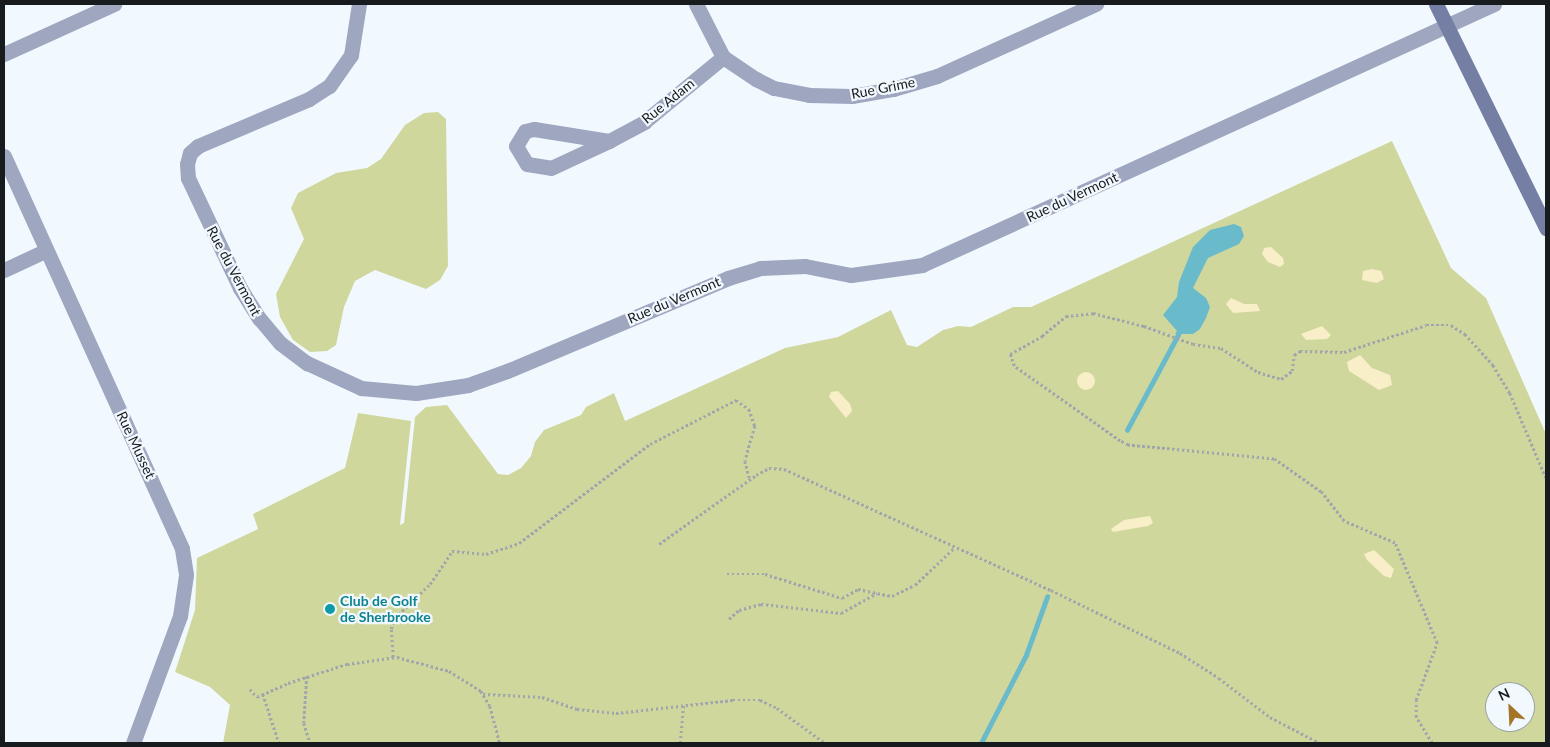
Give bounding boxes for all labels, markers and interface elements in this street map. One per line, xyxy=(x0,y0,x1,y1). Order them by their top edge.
street label: Rue Grime xyxy=(850,74,916,102)
street label: Rue Adam xyxy=(638,75,698,127)
street label: Rue du Vermont xyxy=(1023,168,1121,226)
street label: Rue du Vermont xyxy=(203,223,265,319)
street label: Rue du Vermont xyxy=(625,273,723,327)
street label: Rue Musset xyxy=(113,409,159,481)
place label: Club de Golf de Sherbrooke xyxy=(340,593,431,626)
marker: Club de Golf de Sherbrooke xyxy=(324,603,336,615)
north arrow xyxy=(1485,682,1535,732)
text: N xyxy=(1495,684,1512,704)

